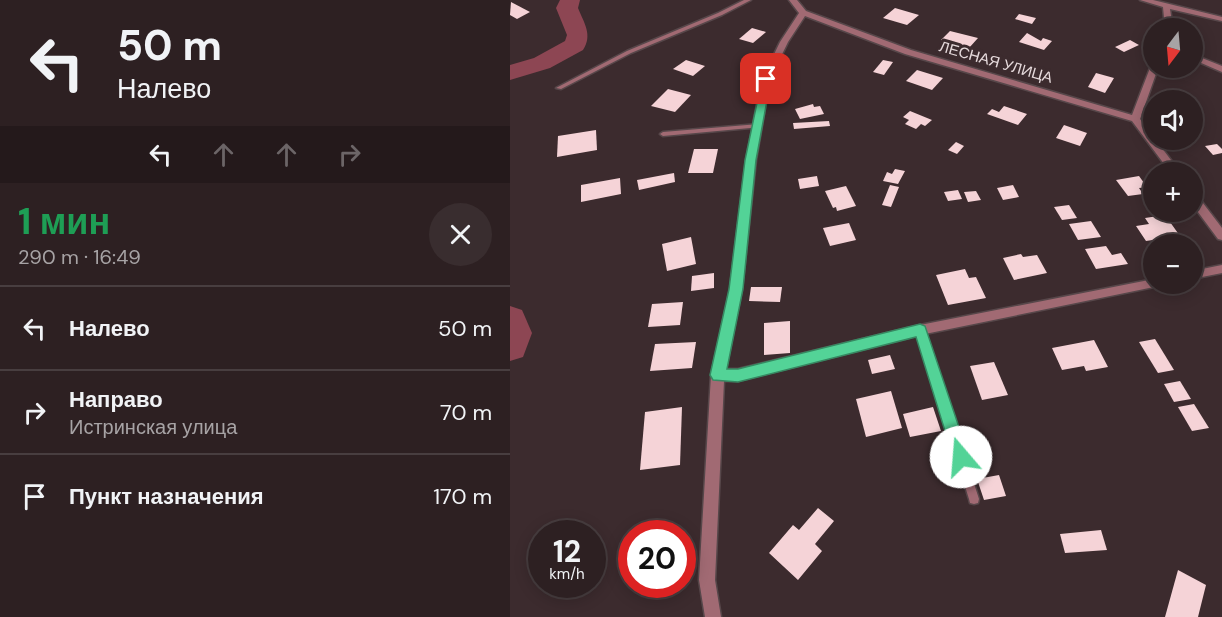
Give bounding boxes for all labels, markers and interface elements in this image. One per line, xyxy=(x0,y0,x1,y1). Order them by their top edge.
text: 50 m xyxy=(117,18,222,73)
north arrow xyxy=(1143,18,1203,78)
map controls xyxy=(1143,18,1203,294)
icon: left xyxy=(18,24,96,102)
street label: ЛЕСНАЯ УЛИЦА xyxy=(937,36,1055,88)
pin xyxy=(740,53,791,104)
icon: arrive xyxy=(749,62,782,95)
text: Налево xyxy=(117,71,211,106)
button: sound xyxy=(1143,90,1203,150)
icon: left xyxy=(144,138,177,171)
icon: ahead xyxy=(207,138,240,171)
icon: ahead xyxy=(270,138,303,171)
icon: right xyxy=(333,138,366,171)
button: + xyxy=(1143,162,1203,222)
text: 1 мин xyxy=(18,198,110,245)
button: close xyxy=(429,203,492,266)
button: − xyxy=(1143,234,1203,294)
text: 290 m · 16:49 xyxy=(18,244,141,270)
icon: left xyxy=(18,312,51,345)
text: Налево xyxy=(69,314,150,343)
text: 50 m xyxy=(438,314,492,343)
text: Направо xyxy=(69,385,163,414)
icon: right xyxy=(18,396,51,429)
text: 70 m xyxy=(440,398,492,427)
text: Истринская улица xyxy=(69,414,237,440)
position arrow xyxy=(929,425,993,489)
icon: arrive xyxy=(18,480,51,513)
text: Пункт назначения xyxy=(69,482,264,511)
text: 170 m xyxy=(433,482,492,511)
speed limit sign: 20 xyxy=(618,520,696,598)
text: 12 xyxy=(553,532,581,571)
text: km/h xyxy=(549,564,585,584)

